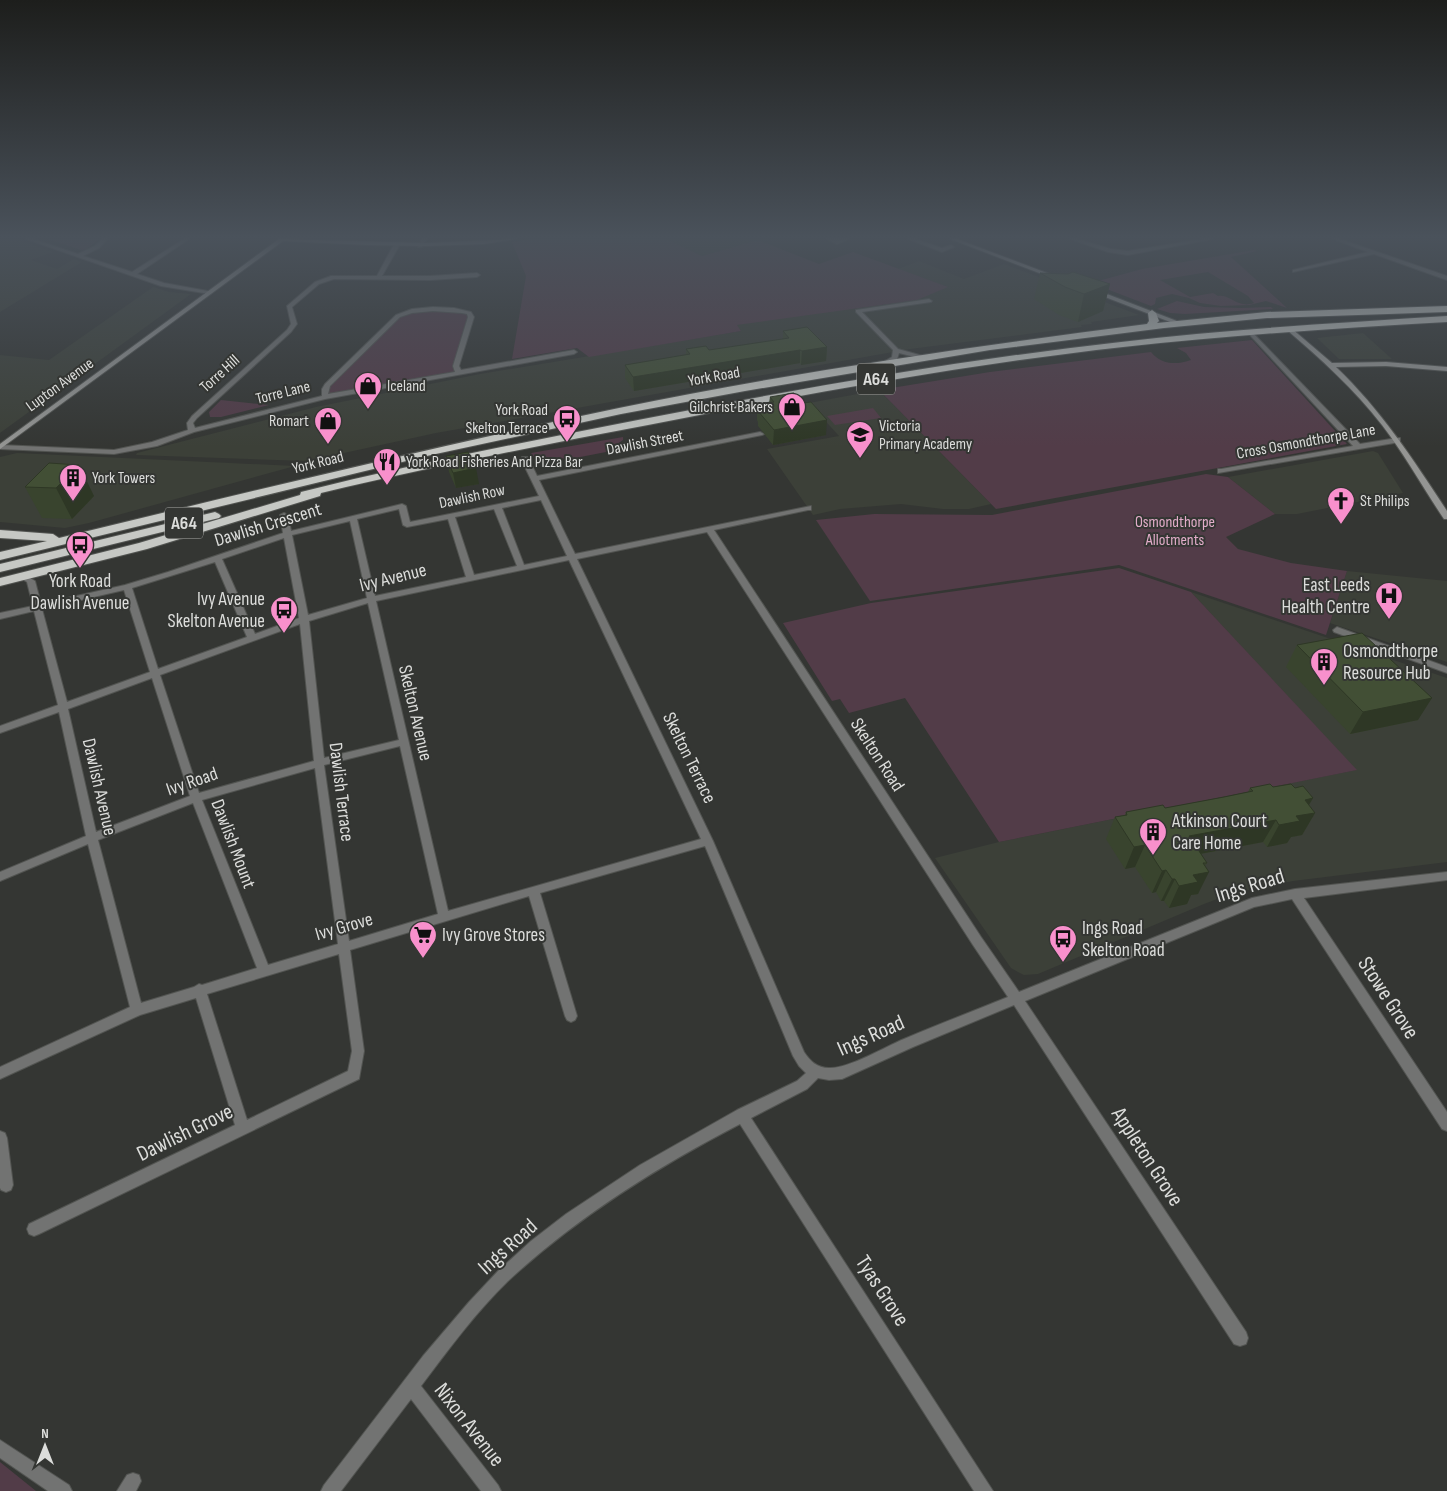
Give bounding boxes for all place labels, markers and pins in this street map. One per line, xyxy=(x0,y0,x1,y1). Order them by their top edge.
shop icon: Iceland xyxy=(353,371,383,410)
place label: Iceland xyxy=(387,377,426,396)
shop icon: Gilchrist Bakers xyxy=(777,392,807,431)
place label: Gilchrist Bakers xyxy=(689,398,773,417)
place label: York Road Skelton Terrace xyxy=(465,401,548,438)
bus stop icon: York Road Skelton Terrace xyxy=(552,404,582,443)
shop icon: Romart xyxy=(313,406,343,445)
place label: Romart xyxy=(269,412,309,431)
place label: Victoria Primary Academy xyxy=(879,417,972,454)
school or university icon: Victoria Primary Academy xyxy=(845,420,875,459)
restaurant icon: York Road Fisheries And Pizza Bar xyxy=(372,447,402,486)
place label: York Road Fisheries And Pizza Bar xyxy=(406,453,583,472)
building icon: York Towers xyxy=(58,463,88,502)
place label: York Towers xyxy=(92,469,155,488)
church icon: St Philips xyxy=(1326,486,1356,525)
place label: St Philips xyxy=(1360,492,1410,511)
bus stop icon: York Road Dawlish Avenue xyxy=(65,530,95,569)
place label: York Road Dawlish Avenue xyxy=(31,570,130,615)
place label: East Leeds Health Centre xyxy=(1281,574,1370,619)
hospital icon: East Leeds Health Centre xyxy=(1374,581,1404,620)
place label: Ivy Avenue Skelton Avenue xyxy=(168,588,265,633)
bus stop icon: Ivy Avenue Skelton Avenue xyxy=(269,595,299,634)
place label: Osmondthorpe Resource Hub xyxy=(1343,640,1438,685)
building icon: Osmondthorpe Resource Hub xyxy=(1309,647,1339,686)
place label: Atkinson Court Care Home xyxy=(1171,810,1267,855)
building icon: Atkinson Court Care Home xyxy=(1138,817,1168,856)
place label: Ings Road Skelton Road xyxy=(1082,917,1165,962)
supermarket icon: Ivy Grove Stores xyxy=(408,920,438,959)
place label: Ivy Grove Stores xyxy=(442,924,545,947)
bus stop icon: Ings Road Skelton Road xyxy=(1048,924,1078,963)

